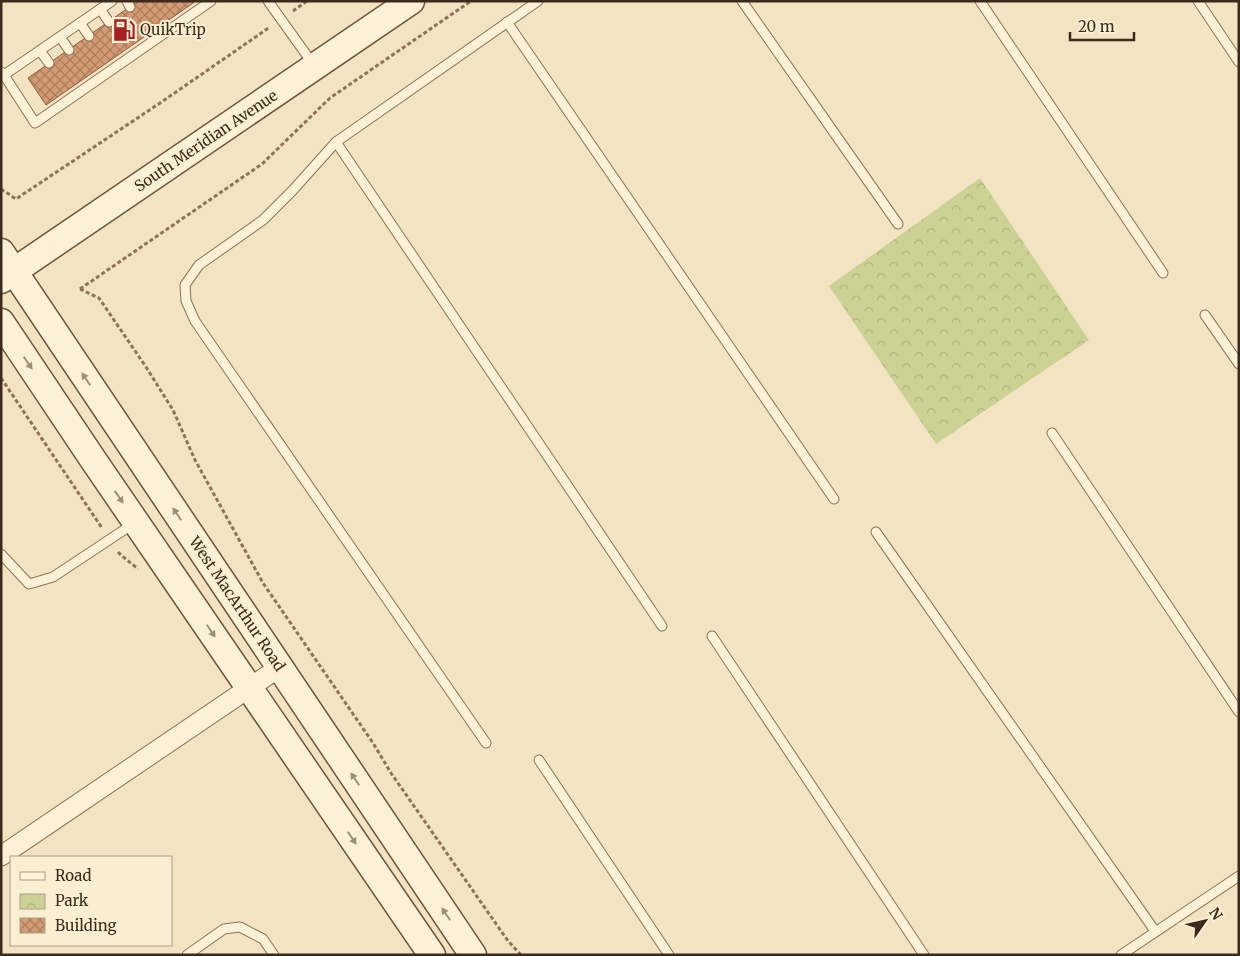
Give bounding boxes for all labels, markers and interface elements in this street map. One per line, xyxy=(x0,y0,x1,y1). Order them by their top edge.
scale bar xyxy=(1070,10,1134,42)
fuel station icon: QuikTrip xyxy=(111,17,137,43)
text: 20 m xyxy=(1078,17,1115,36)
place label: QuikTrip xyxy=(140,20,206,39)
street label: South Meridian Avenue xyxy=(131,86,281,196)
one-way arrow xyxy=(23,356,33,369)
one-way arrow xyxy=(81,372,91,386)
one-way arrow xyxy=(114,490,124,504)
one-way arrow xyxy=(172,507,182,520)
street label: West MacArthur Road xyxy=(185,532,290,675)
one-way arrow xyxy=(206,625,216,638)
one-way arrow xyxy=(350,773,360,786)
one-way arrow xyxy=(347,831,357,845)
legend xyxy=(10,856,172,946)
text: Road xyxy=(55,866,91,885)
text: Park xyxy=(55,891,89,910)
north arrow xyxy=(1180,896,1230,946)
text: N xyxy=(1205,904,1226,923)
one-way arrow xyxy=(441,908,451,921)
text: Building xyxy=(55,916,117,935)

